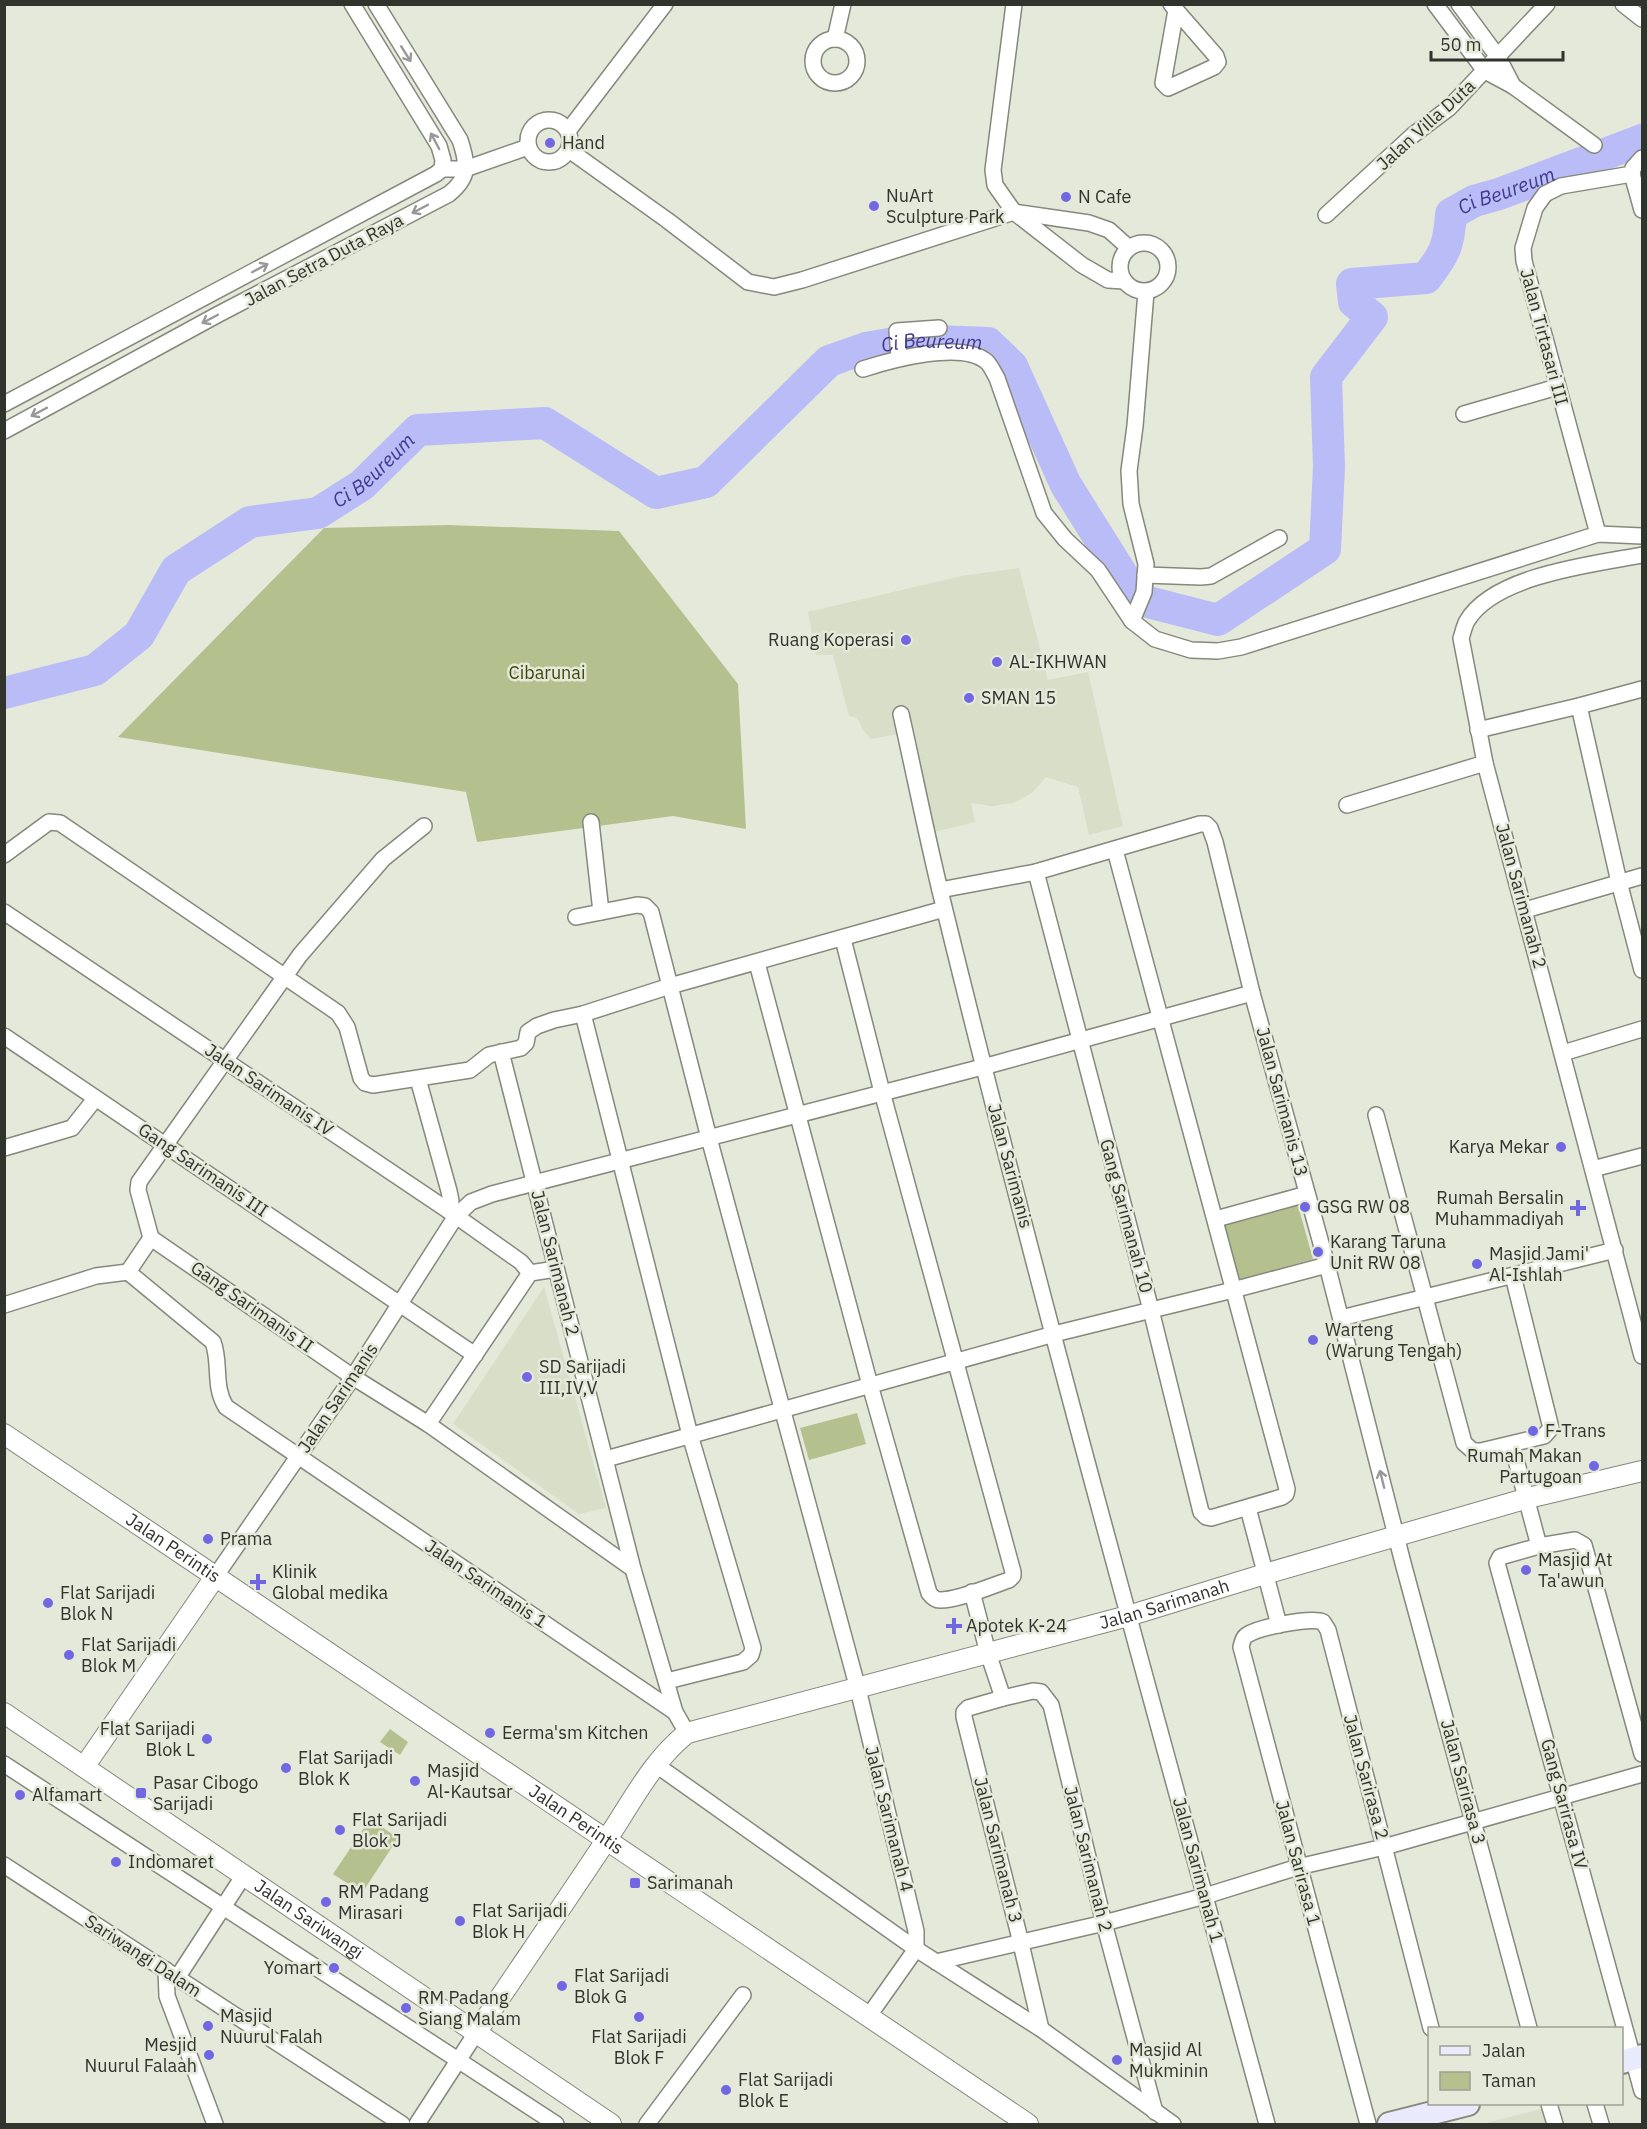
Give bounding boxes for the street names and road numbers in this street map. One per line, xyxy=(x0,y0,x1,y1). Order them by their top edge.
street label: Jalan Villa Duta xyxy=(1372,74,1480,175)
street label: Jalan Setra Duta Raya xyxy=(240,208,407,311)
street label: Jalan Tirtasari III xyxy=(1515,266,1574,408)
street label: Jalan Sarimanah 2 xyxy=(1491,821,1552,971)
street label: Jalan Sarimanis 13 xyxy=(1251,1025,1313,1179)
street label: Jalan Sarimanis IV xyxy=(201,1038,338,1141)
street label: Jalan Sarimanis xyxy=(983,1101,1038,1231)
street label: Gang Sarimanis III xyxy=(134,1118,273,1222)
street label: Gang Sarimanah 10 xyxy=(1095,1136,1158,1295)
street label: Jalan Sarimanah 2 xyxy=(526,1188,585,1338)
street label: Gang Sarimanis II xyxy=(186,1256,318,1358)
street label: Jalan Sarimanis xyxy=(292,1338,383,1457)
street label: Jalan Perintis xyxy=(122,1508,225,1588)
street label: Jalan Sarimanis 1 xyxy=(421,1534,552,1633)
street label: Jalan Sarimanah xyxy=(1097,1574,1232,1634)
street label: Jalan Sarirasa 2 xyxy=(1339,1712,1394,1842)
street label: Jalan Sarirasa 3 xyxy=(1436,1717,1491,1847)
street label: Gang Sarirasa IV xyxy=(1536,1736,1593,1872)
street label: Jalan Sarimanah 4 xyxy=(860,1744,919,1894)
street label: Jalan Sarimanah 3 xyxy=(969,1775,1028,1925)
street label: Jalan Perintis xyxy=(525,1779,628,1859)
street label: Jalan Sarimanah 2 xyxy=(1059,1784,1118,1934)
street label: Jalan Sarimanah 1 xyxy=(1168,1795,1229,1945)
street label: Jalan Sarirasa 1 xyxy=(1271,1798,1326,1928)
street label: Jalan Sariwangi xyxy=(250,1874,368,1964)
street label: Sariwangi Dalam xyxy=(80,1909,206,2002)

